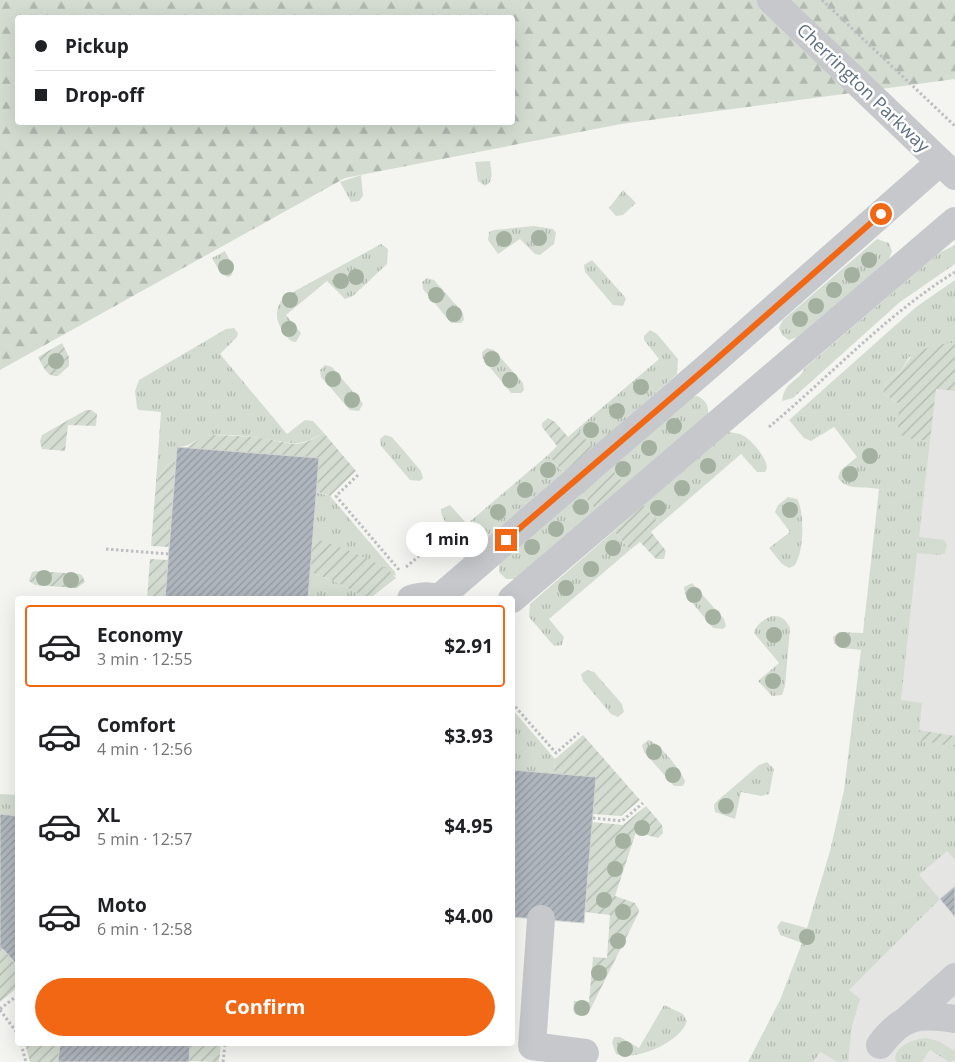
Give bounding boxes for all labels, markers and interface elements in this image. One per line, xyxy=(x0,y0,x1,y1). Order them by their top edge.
street label: Cherrington Parkway xyxy=(792,17,936,158)
text: Pickup xyxy=(65,33,129,59)
text: Drop-off xyxy=(65,82,144,108)
route start xyxy=(870,203,892,225)
callout: 1 min xyxy=(406,522,488,558)
text: 1 min xyxy=(425,528,469,550)
route end xyxy=(495,529,517,551)
text: Economy xyxy=(97,622,183,648)
icon: car xyxy=(37,624,82,669)
text: $2.91 xyxy=(444,633,493,659)
text: 3 min · 12:55 xyxy=(97,648,192,670)
text: Comfort xyxy=(97,712,176,738)
icon: car xyxy=(37,714,82,759)
text: $3.93 xyxy=(444,723,493,749)
text: 4 min · 12:56 xyxy=(97,738,192,760)
text: XL xyxy=(97,802,120,828)
icon: car xyxy=(37,804,82,849)
text: $4.95 xyxy=(444,813,493,839)
text: 5 min · 12:57 xyxy=(97,828,192,850)
text: Moto xyxy=(97,892,147,918)
icon: car xyxy=(37,894,82,939)
text: $4.00 xyxy=(444,903,493,929)
text: 6 min · 12:58 xyxy=(97,918,192,940)
button: Confirm xyxy=(35,978,495,1036)

